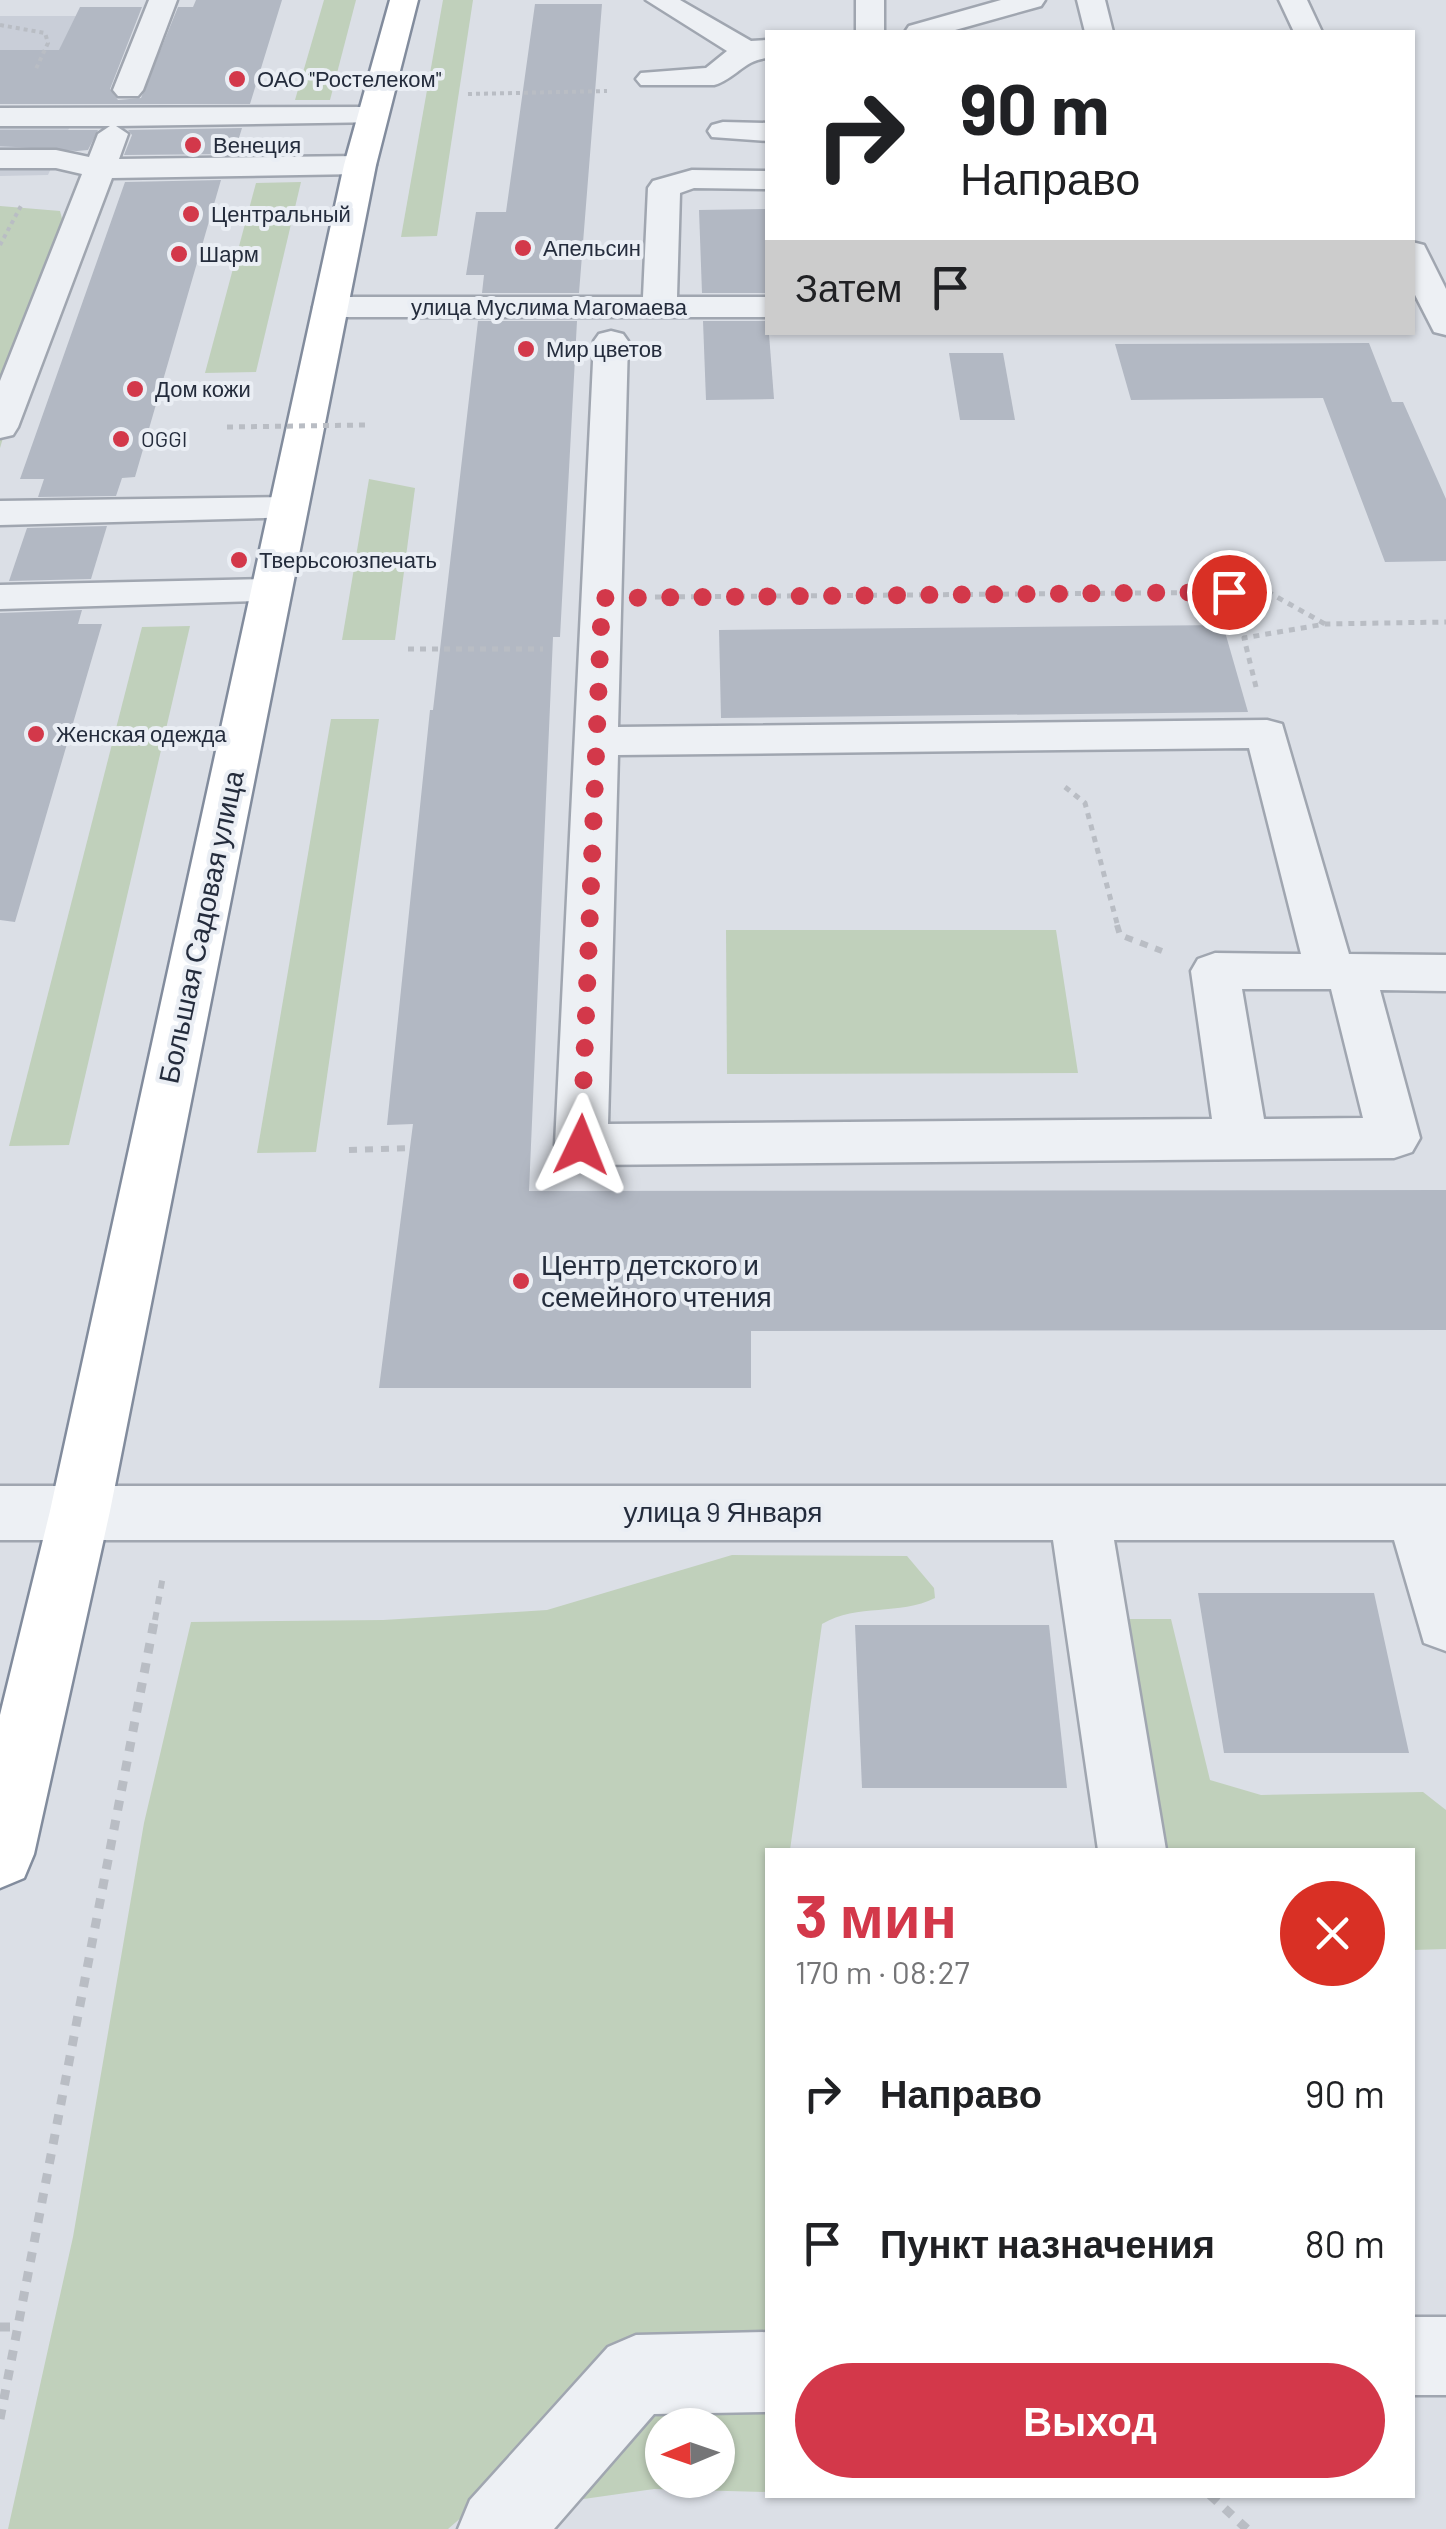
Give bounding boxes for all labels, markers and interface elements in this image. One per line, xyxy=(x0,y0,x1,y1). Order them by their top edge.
place label: ОАО "Ростелеком" xyxy=(257,65,442,91)
text: 90 m xyxy=(960,65,1110,149)
marker: ОАО "Ростелеком" xyxy=(226,68,248,90)
icon: right xyxy=(795,70,925,200)
place label: Венеция xyxy=(213,131,301,158)
marker: Венеция xyxy=(182,134,204,156)
text: Направо xyxy=(960,150,1140,204)
place label: Центральный xyxy=(211,200,351,227)
marker: Центральный xyxy=(180,203,202,225)
place label: Апельсин xyxy=(543,234,641,260)
marker: Апельсин xyxy=(512,237,534,259)
place label: Шарм xyxy=(199,240,259,267)
marker: Шарм xyxy=(168,243,190,265)
icon: arrive xyxy=(923,260,978,315)
text: Затем xyxy=(795,264,903,310)
street label: улица Муслима Магомаева xyxy=(411,293,688,320)
place label: Мир цветов xyxy=(546,335,663,362)
marker: Мир цветов xyxy=(515,338,537,360)
place label: Дом кожи xyxy=(155,375,251,402)
marker: Дом кожи xyxy=(124,378,146,400)
place label: OGGI xyxy=(141,425,187,451)
marker: OGGI xyxy=(110,428,132,450)
place label: Тверьсоюзпечать xyxy=(259,546,437,573)
marker: Тверьсоюзпечать xyxy=(228,549,250,571)
pin xyxy=(1187,550,1272,635)
icon: arrive xyxy=(1202,565,1257,620)
place label: Женская одежда xyxy=(56,720,227,747)
marker: Женская одежда xyxy=(25,723,47,745)
street label: Большая Садовая улица xyxy=(150,767,250,1086)
position arrow xyxy=(529,1093,633,1197)
place label: Центр детского и семейного чтения xyxy=(541,1247,772,1313)
marker: Центр детского и семейного чтения xyxy=(510,1270,532,1292)
street label: улица 9 Января xyxy=(624,1494,823,1528)
text: 3 мин xyxy=(795,1878,957,1950)
button: close xyxy=(1280,1881,1385,1986)
text: 170 m · 08:27 xyxy=(795,1952,970,1990)
icon: right xyxy=(795,2066,850,2121)
text: Направо xyxy=(880,2070,1042,2116)
text: 90 m xyxy=(1305,2070,1385,2116)
icon: arrive xyxy=(795,2216,850,2271)
text: Пункт назначения xyxy=(880,2220,1215,2266)
text: 80 m xyxy=(1305,2220,1385,2266)
button: Выход xyxy=(795,2363,1385,2478)
north arrow xyxy=(645,2408,735,2498)
map controls xyxy=(645,2408,735,2498)

